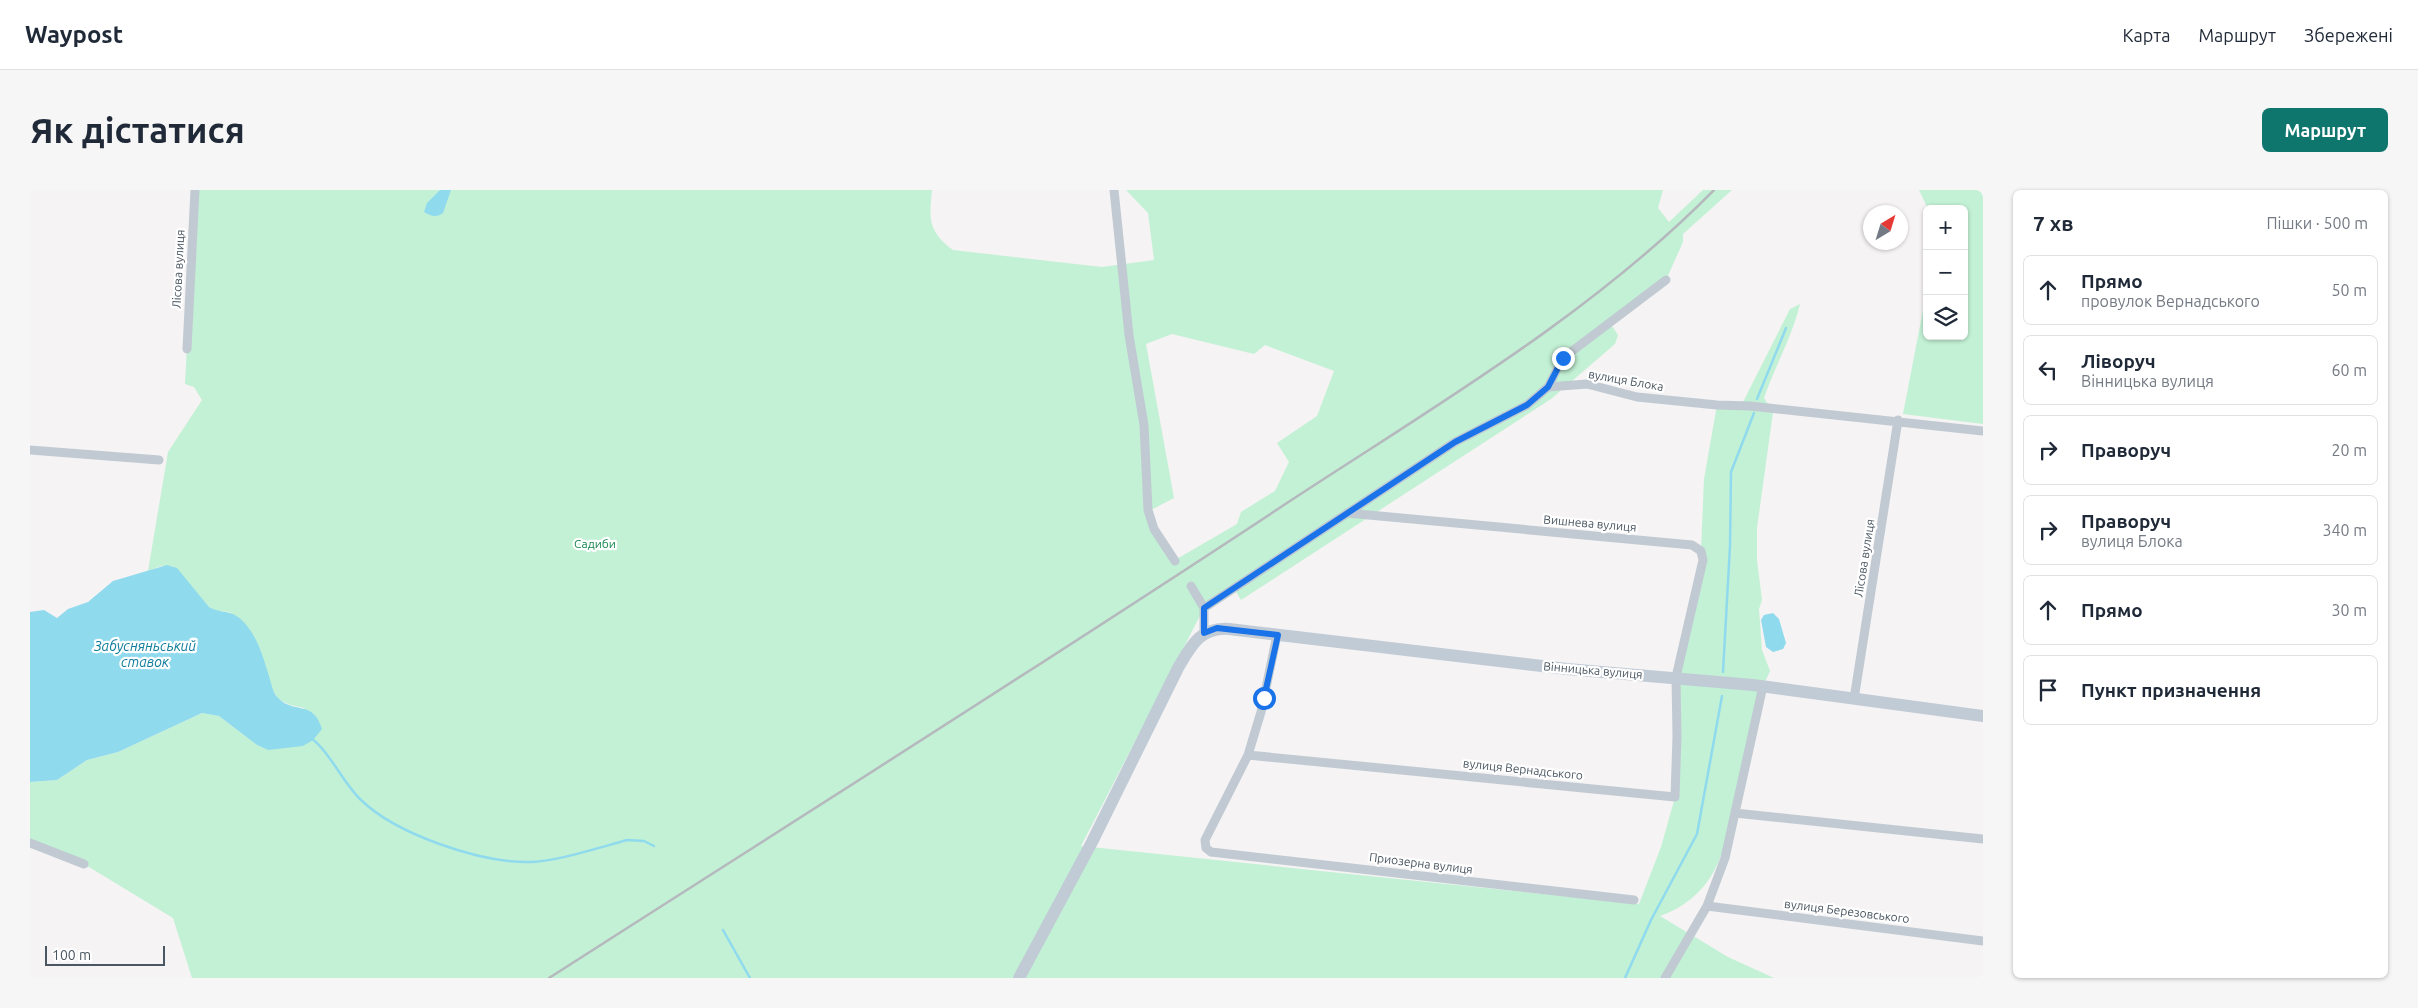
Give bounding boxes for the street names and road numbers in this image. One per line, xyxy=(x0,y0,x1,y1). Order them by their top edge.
street label: Лісова вулиця xyxy=(169,229,187,309)
street label: вулиця Блока xyxy=(1587,367,1665,393)
street label: Вишнева вулиця xyxy=(1543,512,1637,534)
street label: Лісова вулиця xyxy=(1851,518,1877,598)
street label: Вінницька вулиця xyxy=(1543,659,1643,681)
street label: вулиця Вернадського xyxy=(1462,756,1584,782)
street label: Приозерна вулиця xyxy=(1368,850,1474,876)
street label: вулиця Березовського xyxy=(1784,897,1910,925)

